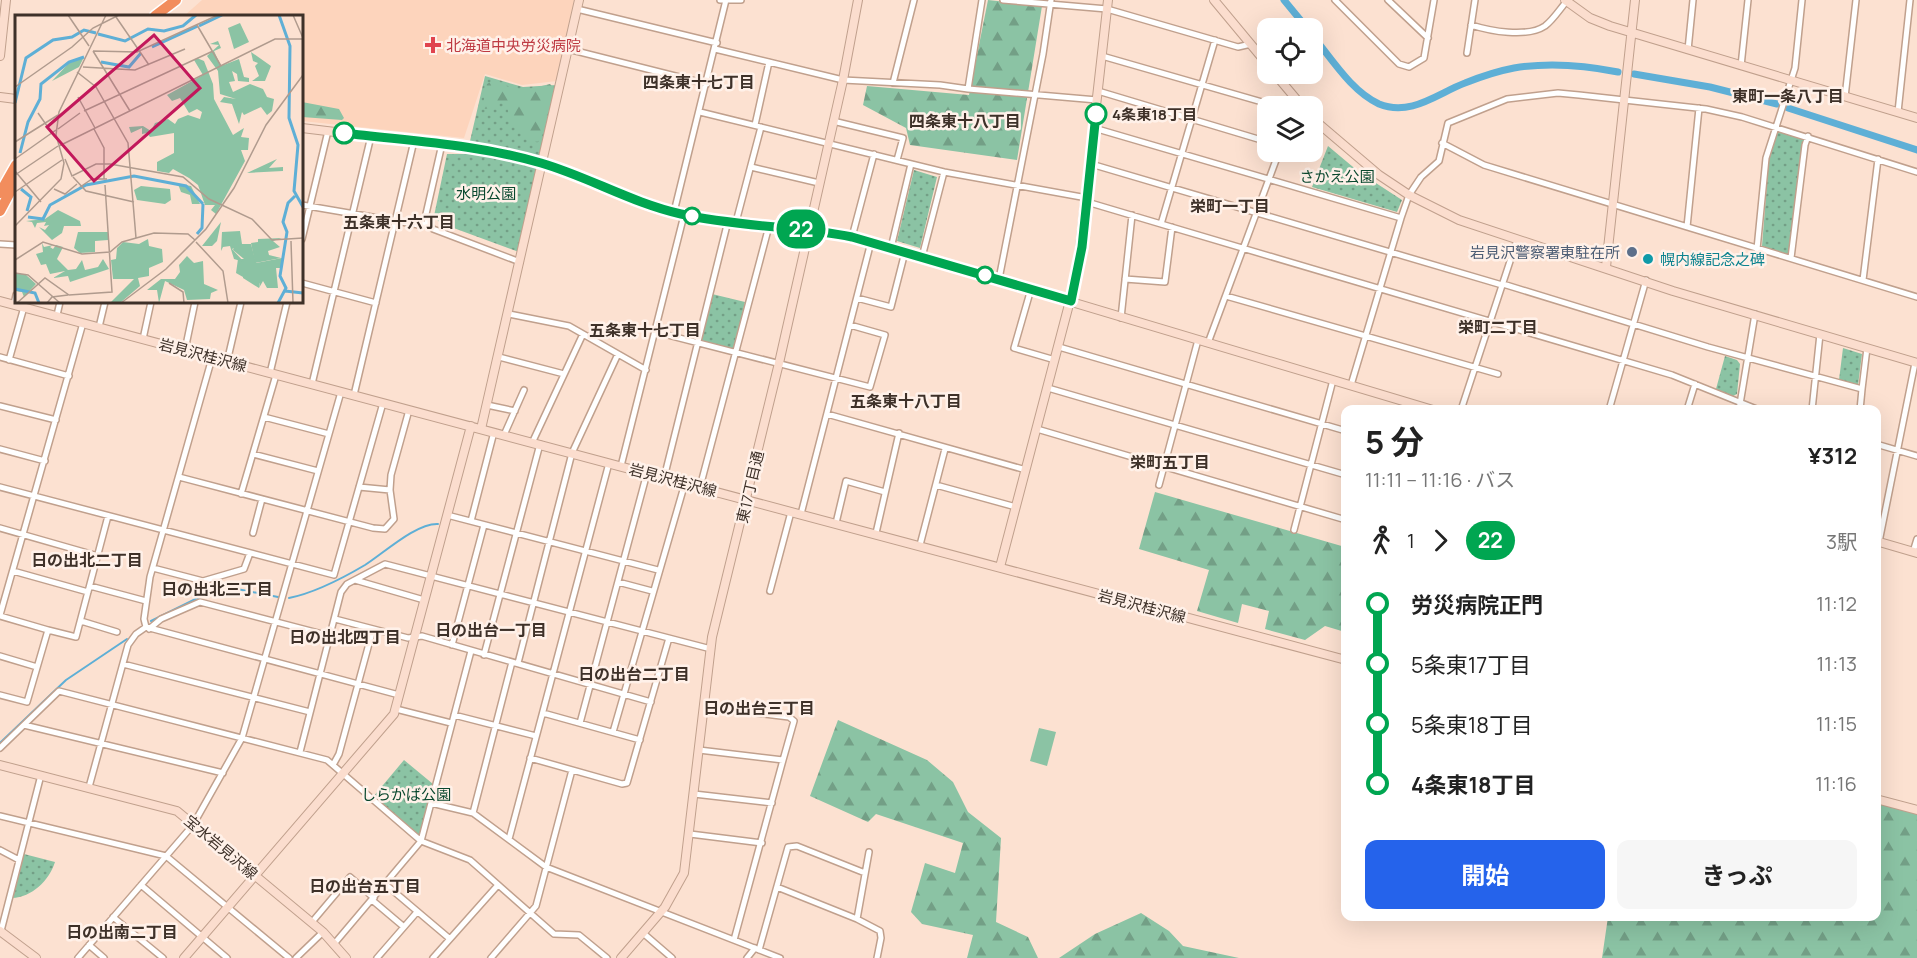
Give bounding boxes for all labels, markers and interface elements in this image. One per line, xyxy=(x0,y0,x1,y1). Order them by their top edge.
inset map xyxy=(15,15,303,303)
map controls xyxy=(1257,18,1323,162)
button: locate xyxy=(1257,18,1323,84)
place label: 北海道中央労災病院 xyxy=(446,35,581,56)
marker: 北海道中央労災病院 xyxy=(424,36,442,54)
district label: 四条東十七丁目 xyxy=(643,71,755,93)
district label: 東町一条八丁目 xyxy=(1732,85,1844,107)
button: layers xyxy=(1257,96,1323,162)
marker: 4条東18丁目 xyxy=(1085,103,1107,125)
place label: 4条東18丁目 xyxy=(1112,104,1197,125)
district label: 四条東十八丁目 xyxy=(909,110,1021,132)
unlabelled marker xyxy=(333,122,355,144)
park label: さかえ公園 xyxy=(1299,166,1375,187)
park label: 水明公園 xyxy=(456,183,516,204)
district label: 栄町一丁目 xyxy=(1190,195,1270,217)
unlabelled marker xyxy=(683,207,701,225)
line badge: 22 xyxy=(774,210,828,248)
district label: 五条東十六丁目 xyxy=(343,211,455,233)
text: 22 xyxy=(788,215,814,243)
place label: 岩見沢警察署東駐在所 xyxy=(1470,242,1620,263)
marker: 岩見沢警察署東駐在所 xyxy=(1625,245,1639,259)
place label: 幌内線記念之碑 xyxy=(1660,249,1765,270)
marker: 幌内線記念之碑 xyxy=(1641,252,1655,266)
unlabelled marker xyxy=(976,266,994,284)
district label: 栄町二丁目 xyxy=(1458,316,1538,338)
district label: 五条東十七丁目 xyxy=(589,319,701,341)
street label: 岩見沢桂沢線 xyxy=(157,333,249,377)
district label: 五条東十八丁目 xyxy=(850,390,962,412)
text: 5 分 xyxy=(1365,419,1424,464)
text: ¥312 xyxy=(1808,441,1857,471)
street label: 東17丁目通 xyxy=(732,449,768,525)
district label: 栄町五丁目 xyxy=(1130,451,1210,473)
street label: 岩見沢桂沢線 xyxy=(627,458,719,502)
text: 11:11 – 11:16 · バス xyxy=(1365,466,1515,493)
icon: walk xyxy=(1365,524,1398,557)
icon: forward xyxy=(1424,524,1457,557)
text: 22 xyxy=(1478,526,1503,554)
text: 1 xyxy=(1407,527,1415,554)
text: 3駅 xyxy=(1826,528,1857,555)
district label: 日の出北二丁目 xyxy=(31,549,143,571)
district label: 日の出北三丁目 xyxy=(161,578,273,600)
street label: 岩見沢桂沢線 xyxy=(1096,584,1188,628)
text: 労災病院正門 xyxy=(1411,590,1543,620)
text: 11:12 xyxy=(1816,590,1857,617)
district label: 日の出台一丁目 xyxy=(435,619,547,641)
district label: 日の出北四丁目 xyxy=(289,626,401,648)
text: 5条東17丁目 xyxy=(1411,650,1531,680)
text: 11:13 xyxy=(1817,650,1857,677)
district label: 日の出台二丁目 xyxy=(578,663,690,685)
district label: 日の出台三丁目 xyxy=(703,697,815,719)
text: 5条東18丁目 xyxy=(1411,710,1533,740)
text: 11:15 xyxy=(1816,710,1857,737)
text: 4条東18丁目 xyxy=(1411,770,1536,800)
text: 11:16 xyxy=(1815,770,1857,797)
park label: しらかば公園 xyxy=(361,784,451,805)
street label: 宝水岩見沢線 xyxy=(180,810,262,884)
button: 開始 xyxy=(1365,840,1605,909)
button: きっぷ xyxy=(1617,840,1857,909)
district label: 日の出台五丁目 xyxy=(309,875,421,897)
district label: 日の出南二丁目 xyxy=(66,921,178,943)

